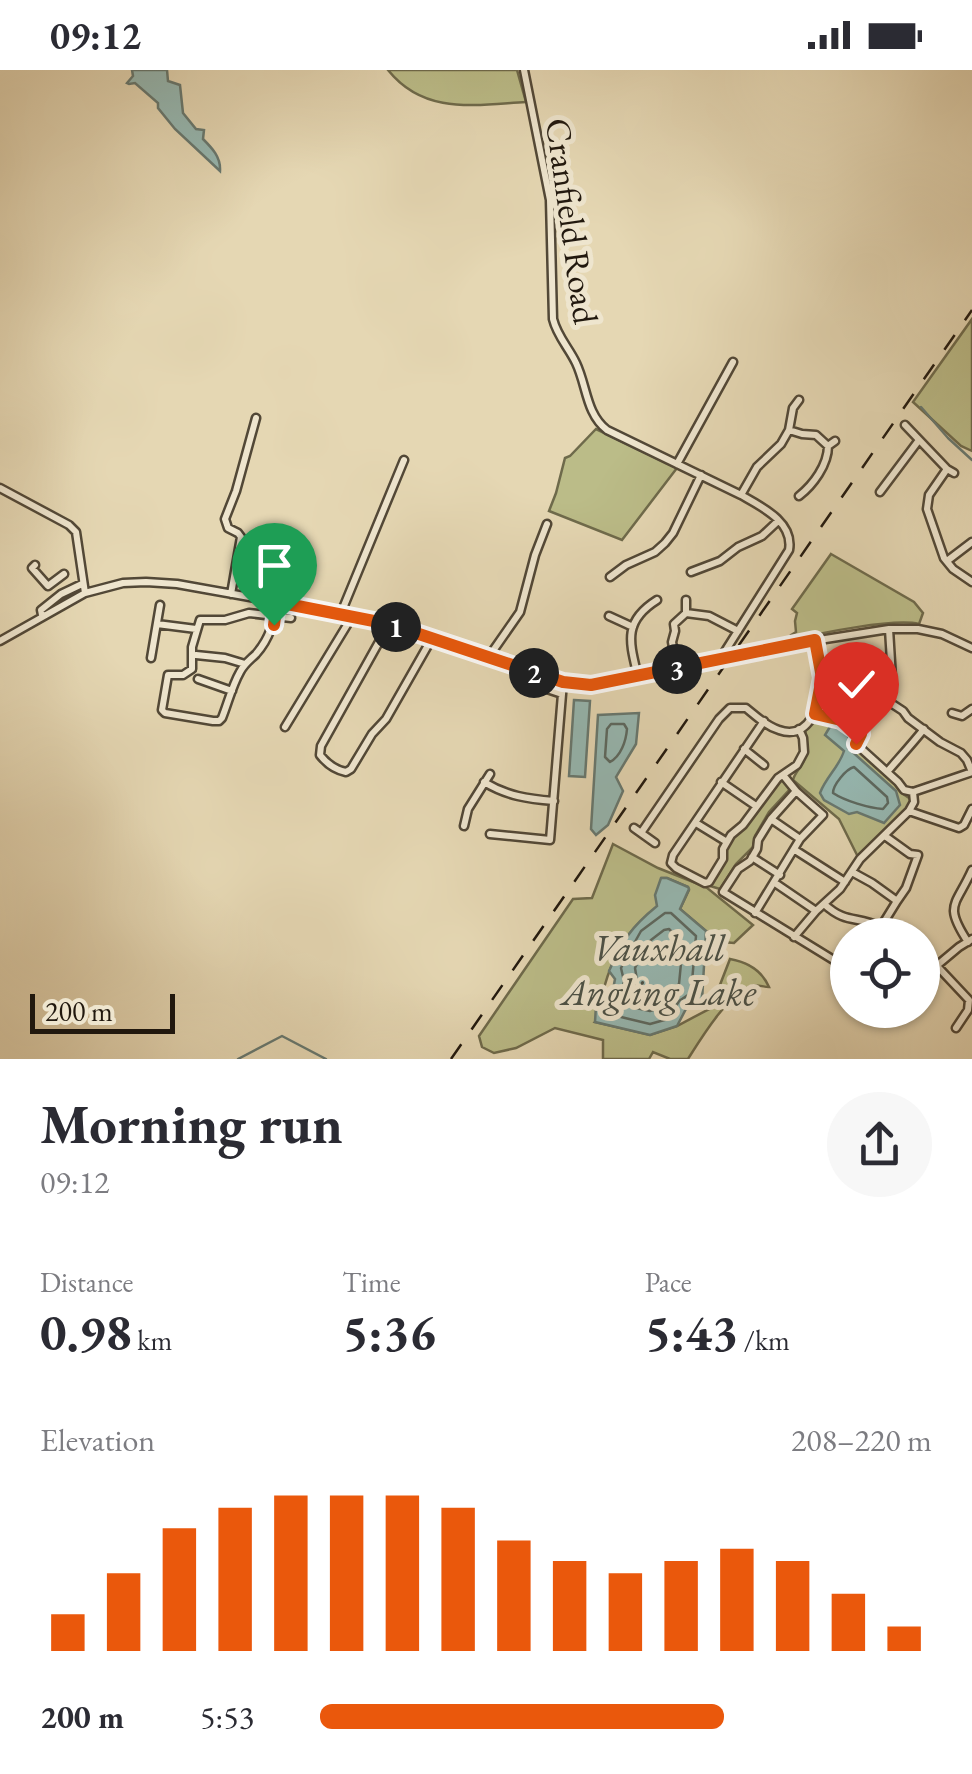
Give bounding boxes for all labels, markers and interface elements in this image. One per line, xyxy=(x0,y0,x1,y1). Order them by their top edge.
text: 09:12 xyxy=(50,11,141,60)
street label: Cranfield Road xyxy=(536,115,609,327)
pin xyxy=(232,523,317,626)
icon: arrive xyxy=(247,538,302,593)
pin: 1 xyxy=(371,602,421,652)
text: 1 xyxy=(389,609,403,645)
pin xyxy=(814,642,899,745)
pin: 3 xyxy=(652,644,702,694)
pin: 2 xyxy=(509,648,559,698)
text: 3 xyxy=(670,651,684,687)
text: 2 xyxy=(527,655,541,691)
icon: check xyxy=(829,657,884,712)
map controls xyxy=(830,918,940,1028)
button: locate xyxy=(830,918,940,1028)
water label: Vauxhall Angling Lake xyxy=(559,923,757,1016)
scale bar xyxy=(30,989,175,1034)
text: 200 m xyxy=(45,993,113,1029)
text: Morning run xyxy=(40,1088,343,1159)
button: share xyxy=(827,1092,932,1197)
text: 09:12 xyxy=(40,1161,109,1203)
text: Distance xyxy=(40,1264,134,1300)
text: Time xyxy=(342,1264,401,1300)
text: Pace xyxy=(645,1264,692,1300)
text: 0.98 xyxy=(40,1300,132,1365)
text: 5:36 xyxy=(342,1300,436,1365)
text: 5:43 xyxy=(645,1300,738,1365)
text: km xyxy=(132,1322,172,1358)
text: /km xyxy=(738,1322,790,1358)
text: Elevation xyxy=(40,1419,155,1461)
text: 208–220 m xyxy=(791,1419,932,1461)
text: 200 m xyxy=(40,1696,124,1738)
text: 5:53 xyxy=(200,1696,254,1738)

